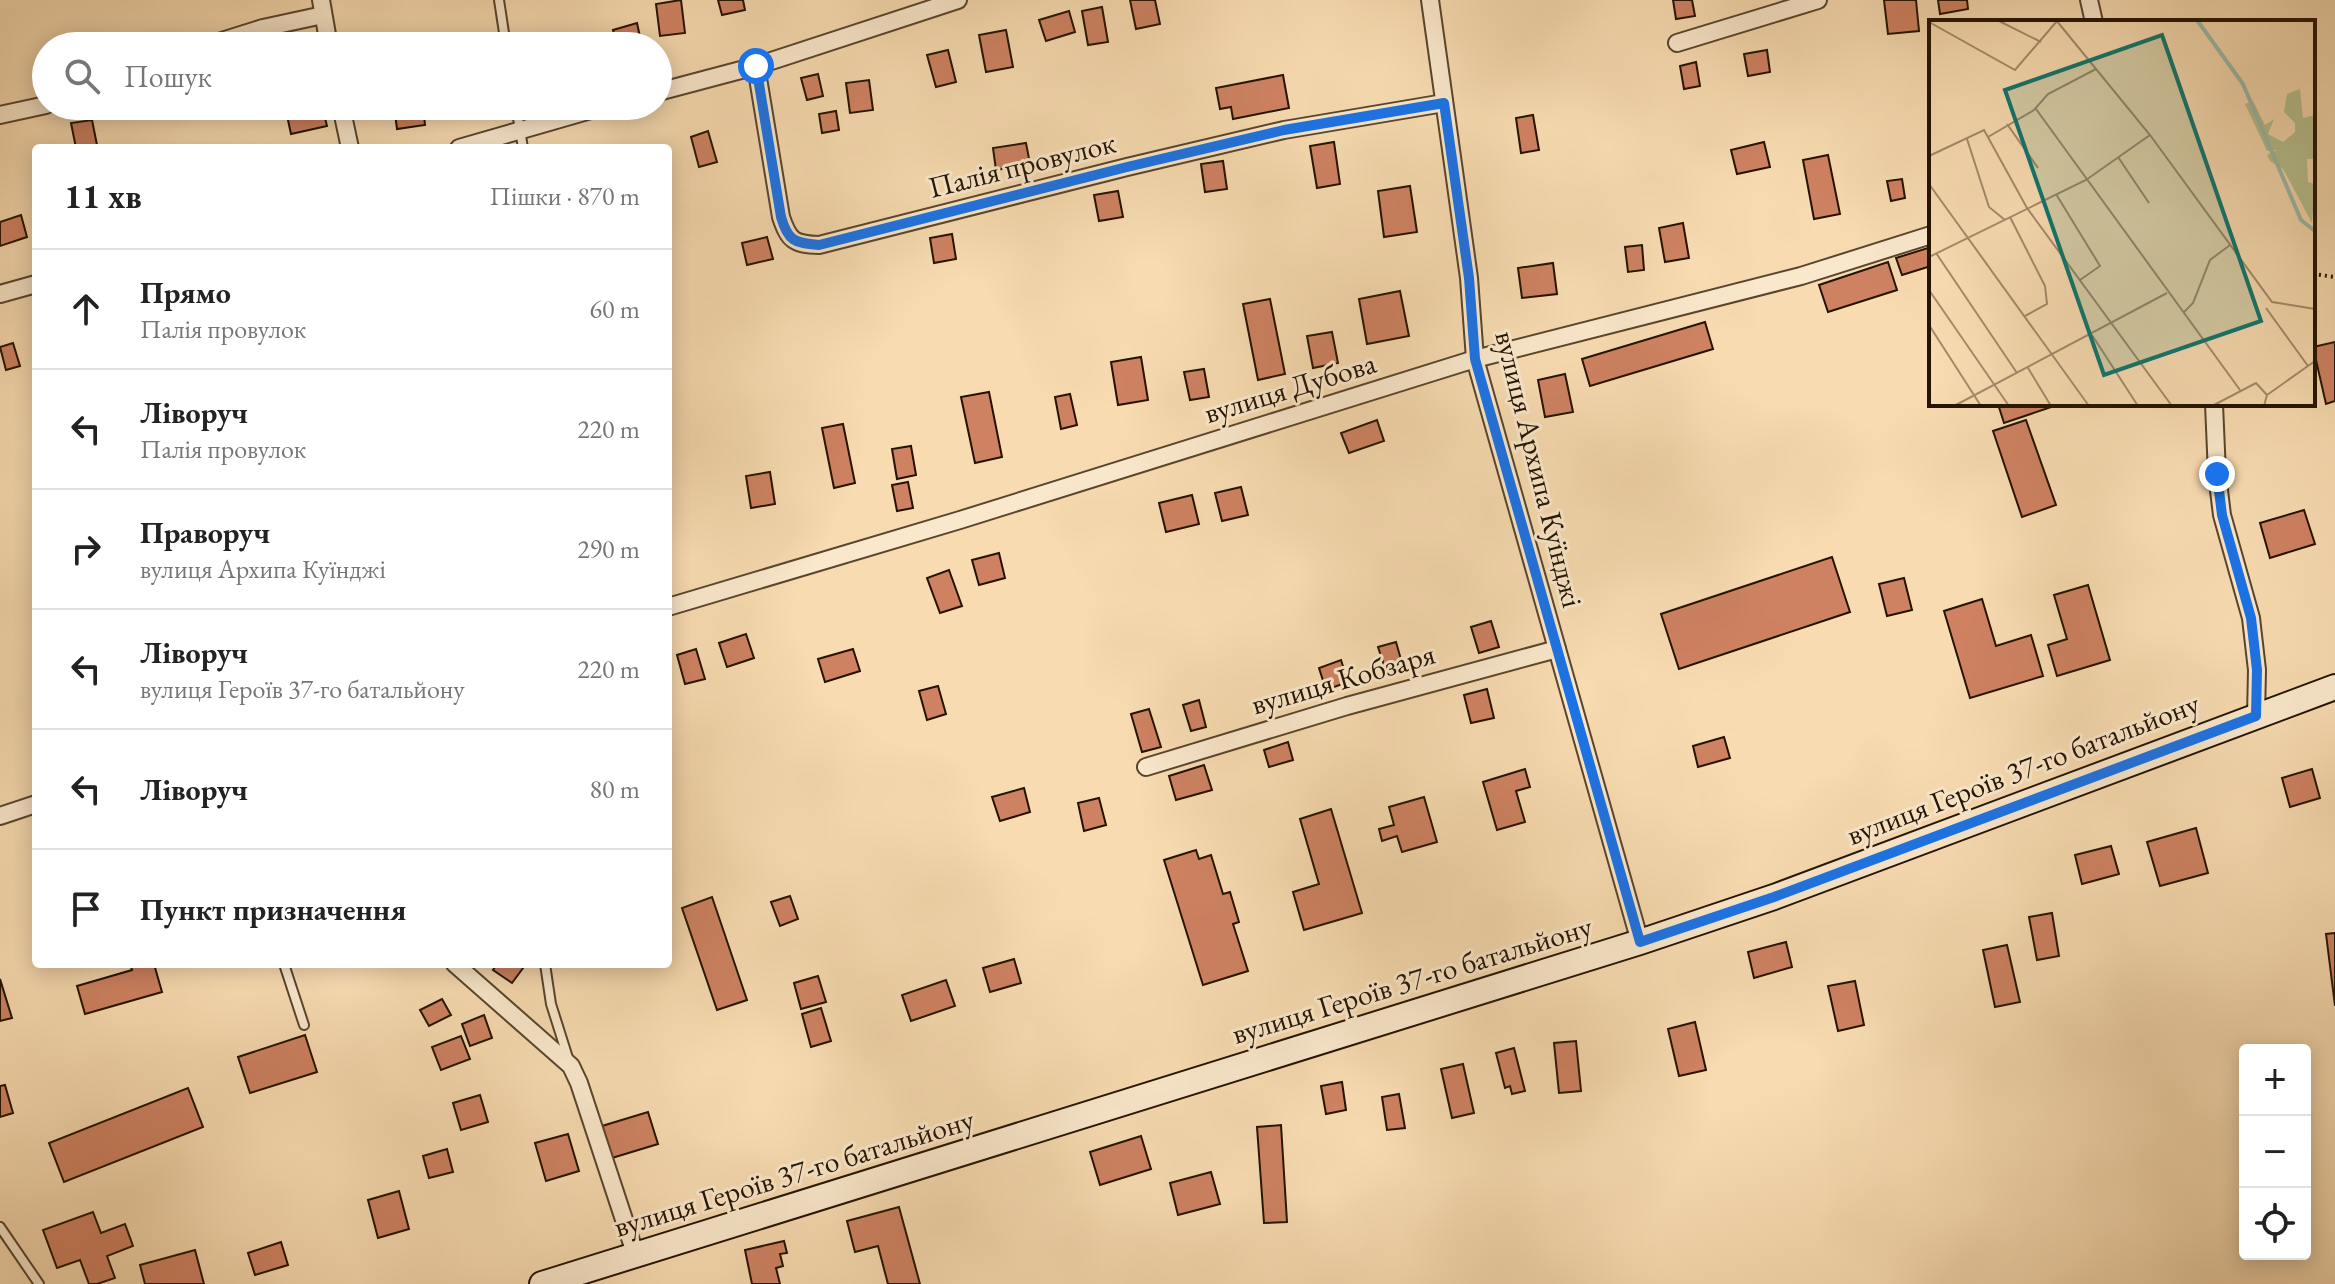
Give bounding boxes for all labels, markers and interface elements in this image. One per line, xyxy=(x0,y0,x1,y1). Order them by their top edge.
inset map xyxy=(1929,20,2315,406)
search box xyxy=(32,32,672,120)
route start xyxy=(738,48,774,84)
icon: search xyxy=(60,54,104,98)
text: Пошук xyxy=(124,57,212,96)
street label: Палія провулок xyxy=(924,122,1120,207)
text: 11 хв xyxy=(64,174,142,218)
text: Пішки · 870 m xyxy=(489,179,640,213)
text: Прямо xyxy=(140,273,231,312)
icon: ahead xyxy=(64,287,108,331)
text: 60 m xyxy=(590,292,640,326)
text: Палія провулок xyxy=(140,312,306,346)
street label: вулиця Архипа Куїнджі xyxy=(1486,327,1593,611)
street label: вулиця Дубова xyxy=(1199,343,1381,432)
text: Ліворуч xyxy=(140,393,248,432)
icon: left xyxy=(64,407,108,451)
text: 220 m xyxy=(577,412,640,446)
text: Палія провулок xyxy=(140,432,306,466)
route end xyxy=(2199,456,2235,492)
text: Праворуч xyxy=(140,513,270,552)
icon: right xyxy=(64,527,108,571)
text: 290 m xyxy=(577,532,640,566)
text: вулиця Архипа Куїнджі xyxy=(140,552,386,586)
text: Ліворуч xyxy=(140,633,248,672)
street label: вулиця Кобзаря xyxy=(1246,634,1439,723)
icon: left xyxy=(64,647,108,691)
text: 220 m xyxy=(577,652,640,686)
text: вулиця Героїв 37-го батальйону xyxy=(140,672,465,706)
street label: вулиця Героїв 37-го батальйону xyxy=(1841,683,2205,854)
icon: left xyxy=(64,767,108,811)
text: Ліворуч xyxy=(140,770,248,809)
text: 80 m xyxy=(590,772,640,806)
icon: arrive xyxy=(64,887,108,931)
text: Пункт призначення xyxy=(140,890,406,929)
street label: вулиця Героїв 37-го батальйону xyxy=(1227,906,1598,1053)
map controls xyxy=(2239,1044,2311,1260)
button: + xyxy=(2239,1044,2311,1116)
street label: вулиця Героїв 37-го батальйону xyxy=(609,1099,980,1246)
button: − xyxy=(2239,1116,2311,1188)
button: locate xyxy=(2239,1188,2311,1260)

